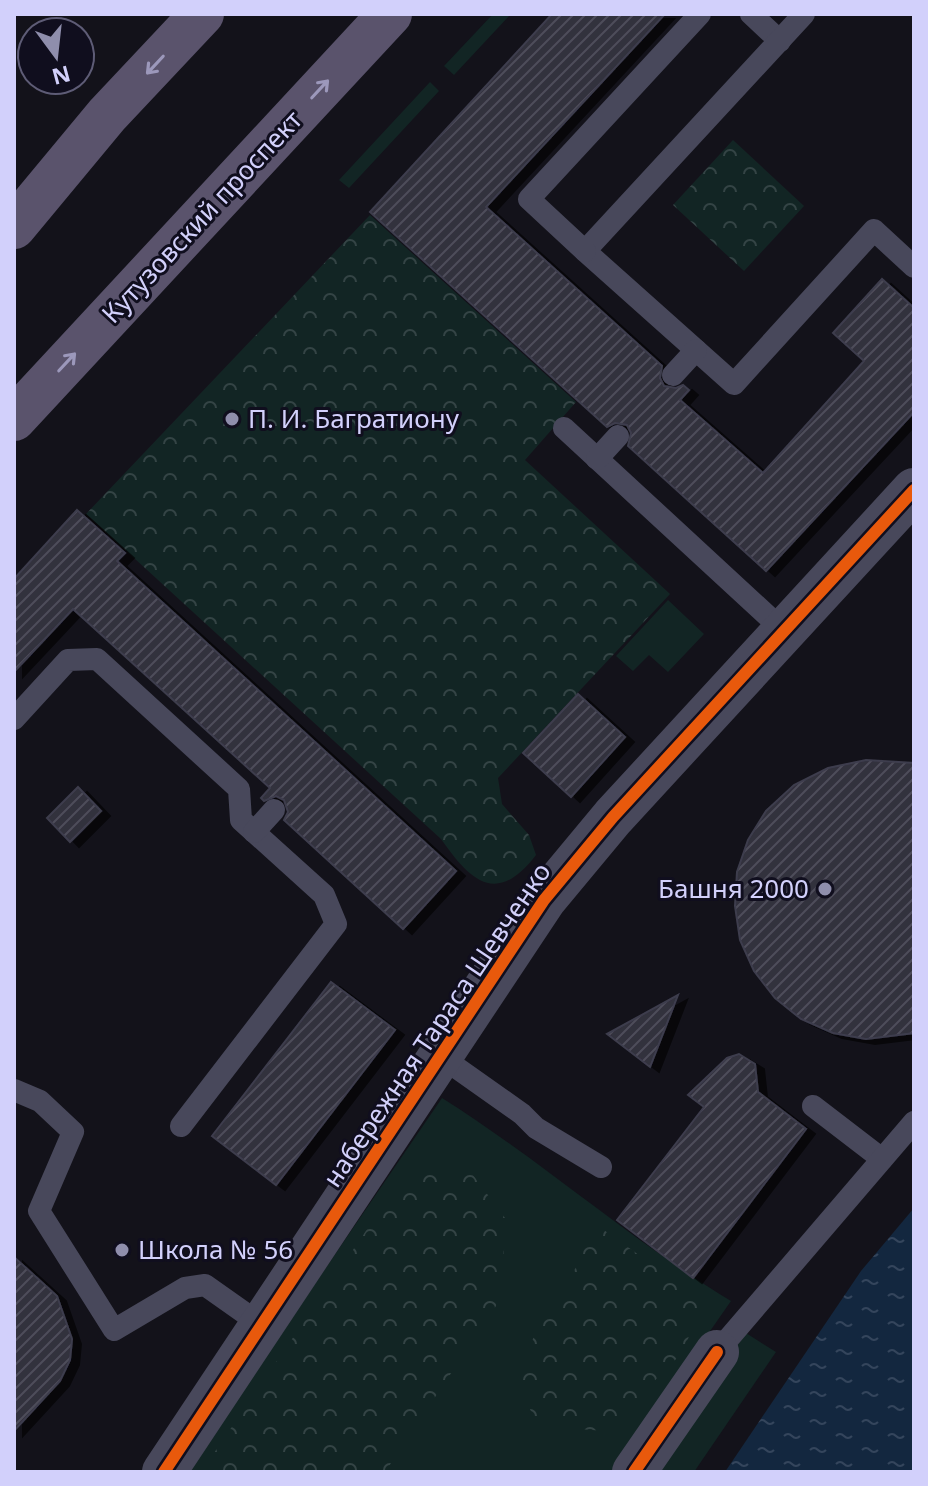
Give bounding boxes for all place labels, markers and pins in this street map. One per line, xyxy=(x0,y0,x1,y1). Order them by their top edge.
place label: П. И. Багратиону xyxy=(248,400,460,436)
marker: П. И. Багратиону xyxy=(223,410,241,428)
place label: Башня 2000 xyxy=(658,870,809,906)
marker: Башня 2000 xyxy=(816,880,834,898)
place label: Школа № 56 xyxy=(138,1231,293,1267)
marker: Школа № 56 xyxy=(113,1241,131,1259)

